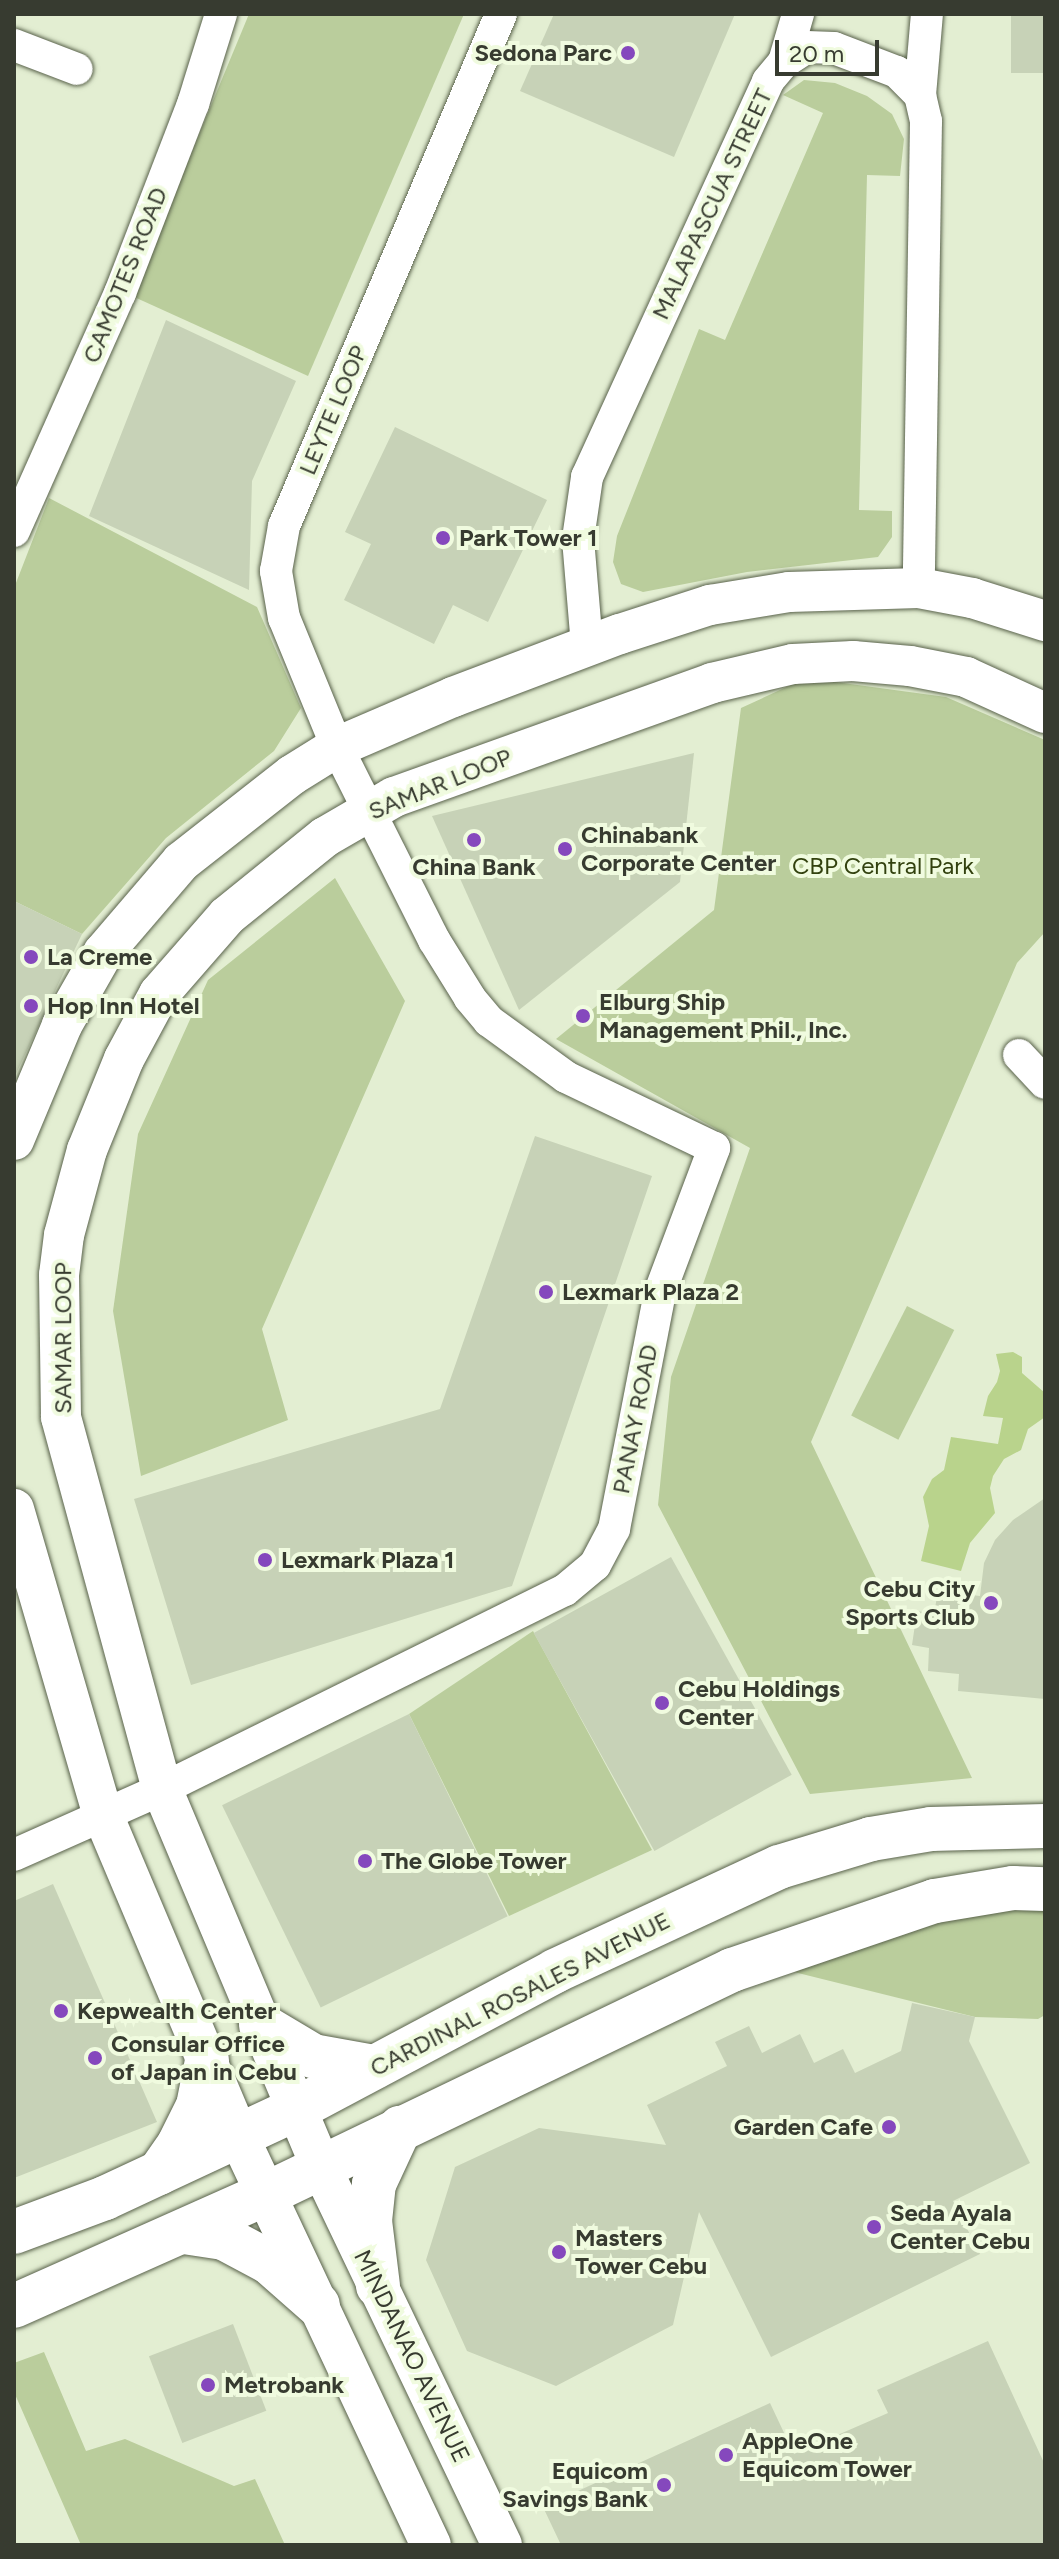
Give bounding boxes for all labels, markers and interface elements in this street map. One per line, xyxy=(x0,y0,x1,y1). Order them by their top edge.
scale bar xyxy=(779,24,883,74)
place label: Sedona Parc xyxy=(475,39,612,67)
text: 20 m xyxy=(789,39,844,68)
marker: Sedona Parc xyxy=(619,44,637,62)
street label: MALAPASCUA STREET xyxy=(646,84,778,324)
street label: CAMOTES ROAD xyxy=(77,183,173,367)
street label: LEYTE LOOP xyxy=(293,341,373,479)
place label: Park Tower 1 xyxy=(459,524,597,552)
marker: Park Tower 1 xyxy=(434,529,452,547)
street label: SAMAR LOOP xyxy=(364,742,516,826)
place label: Chinabank Corporate Center xyxy=(581,821,776,877)
marker: China Bank xyxy=(465,831,483,849)
marker: Chinabank Corporate Center xyxy=(556,840,574,858)
park label: CBP Central Park xyxy=(792,852,974,880)
place label: China Bank xyxy=(412,853,536,881)
place label: La Creme xyxy=(47,943,152,971)
marker: La Creme xyxy=(22,948,40,966)
place label: Elburg Ship Management Phil., Inc. xyxy=(599,988,848,1044)
place label: Hop Inn Hotel xyxy=(47,992,200,1020)
marker: Hop Inn Hotel xyxy=(22,997,40,1015)
marker: Elburg Ship Management Phil., Inc. xyxy=(574,1007,592,1025)
street label: SAMAR LOOP xyxy=(49,1262,77,1414)
place label: Lexmark Plaza 2 xyxy=(562,1278,739,1306)
marker: Lexmark Plaza 2 xyxy=(537,1283,555,1301)
street label: PANAY ROAD xyxy=(606,1342,664,1496)
place label: Lexmark Plaza 1 xyxy=(281,1546,454,1574)
marker: Lexmark Plaza 1 xyxy=(256,1551,274,1569)
place label: Cebu City Sports Club xyxy=(845,1575,975,1631)
marker: Cebu City Sports Club xyxy=(982,1594,1000,1612)
place label: Cebu Holdings Center xyxy=(678,1675,840,1731)
marker: Cebu Holdings Center xyxy=(653,1694,671,1712)
place label: The Globe Tower xyxy=(381,1847,567,1875)
marker: The Globe Tower xyxy=(356,1852,374,1870)
street label: CARDINAL ROSALES AVENUE xyxy=(365,1906,675,2082)
place label: Kepwealth Center xyxy=(77,1997,276,2025)
marker: Kepwealth Center xyxy=(52,2002,70,2020)
place label: Consular Office of Japan in Cebu xyxy=(111,2030,297,2086)
marker: Consular Office of Japan in Cebu xyxy=(86,2049,104,2067)
place label: Garden Cafe xyxy=(734,2113,873,2141)
marker: Garden Cafe xyxy=(880,2118,898,2136)
place label: Seda Ayala Center Cebu xyxy=(890,2199,1030,2255)
marker: Seda Ayala Center Cebu xyxy=(865,2218,883,2236)
place label: Masters Tower Cebu xyxy=(575,2224,707,2280)
marker: Masters Tower Cebu xyxy=(550,2243,568,2261)
street label: MINDANAO AVENUE xyxy=(348,2245,476,2467)
place label: Metrobank xyxy=(224,2371,344,2399)
marker: Metrobank xyxy=(199,2376,217,2394)
place label: AppleOne Equicom Tower xyxy=(742,2427,912,2483)
marker: AppleOne Equicom Tower xyxy=(717,2446,735,2464)
place label: Equicom Savings Bank xyxy=(502,2457,648,2513)
marker: Equicom Savings Bank xyxy=(655,2476,673,2494)

